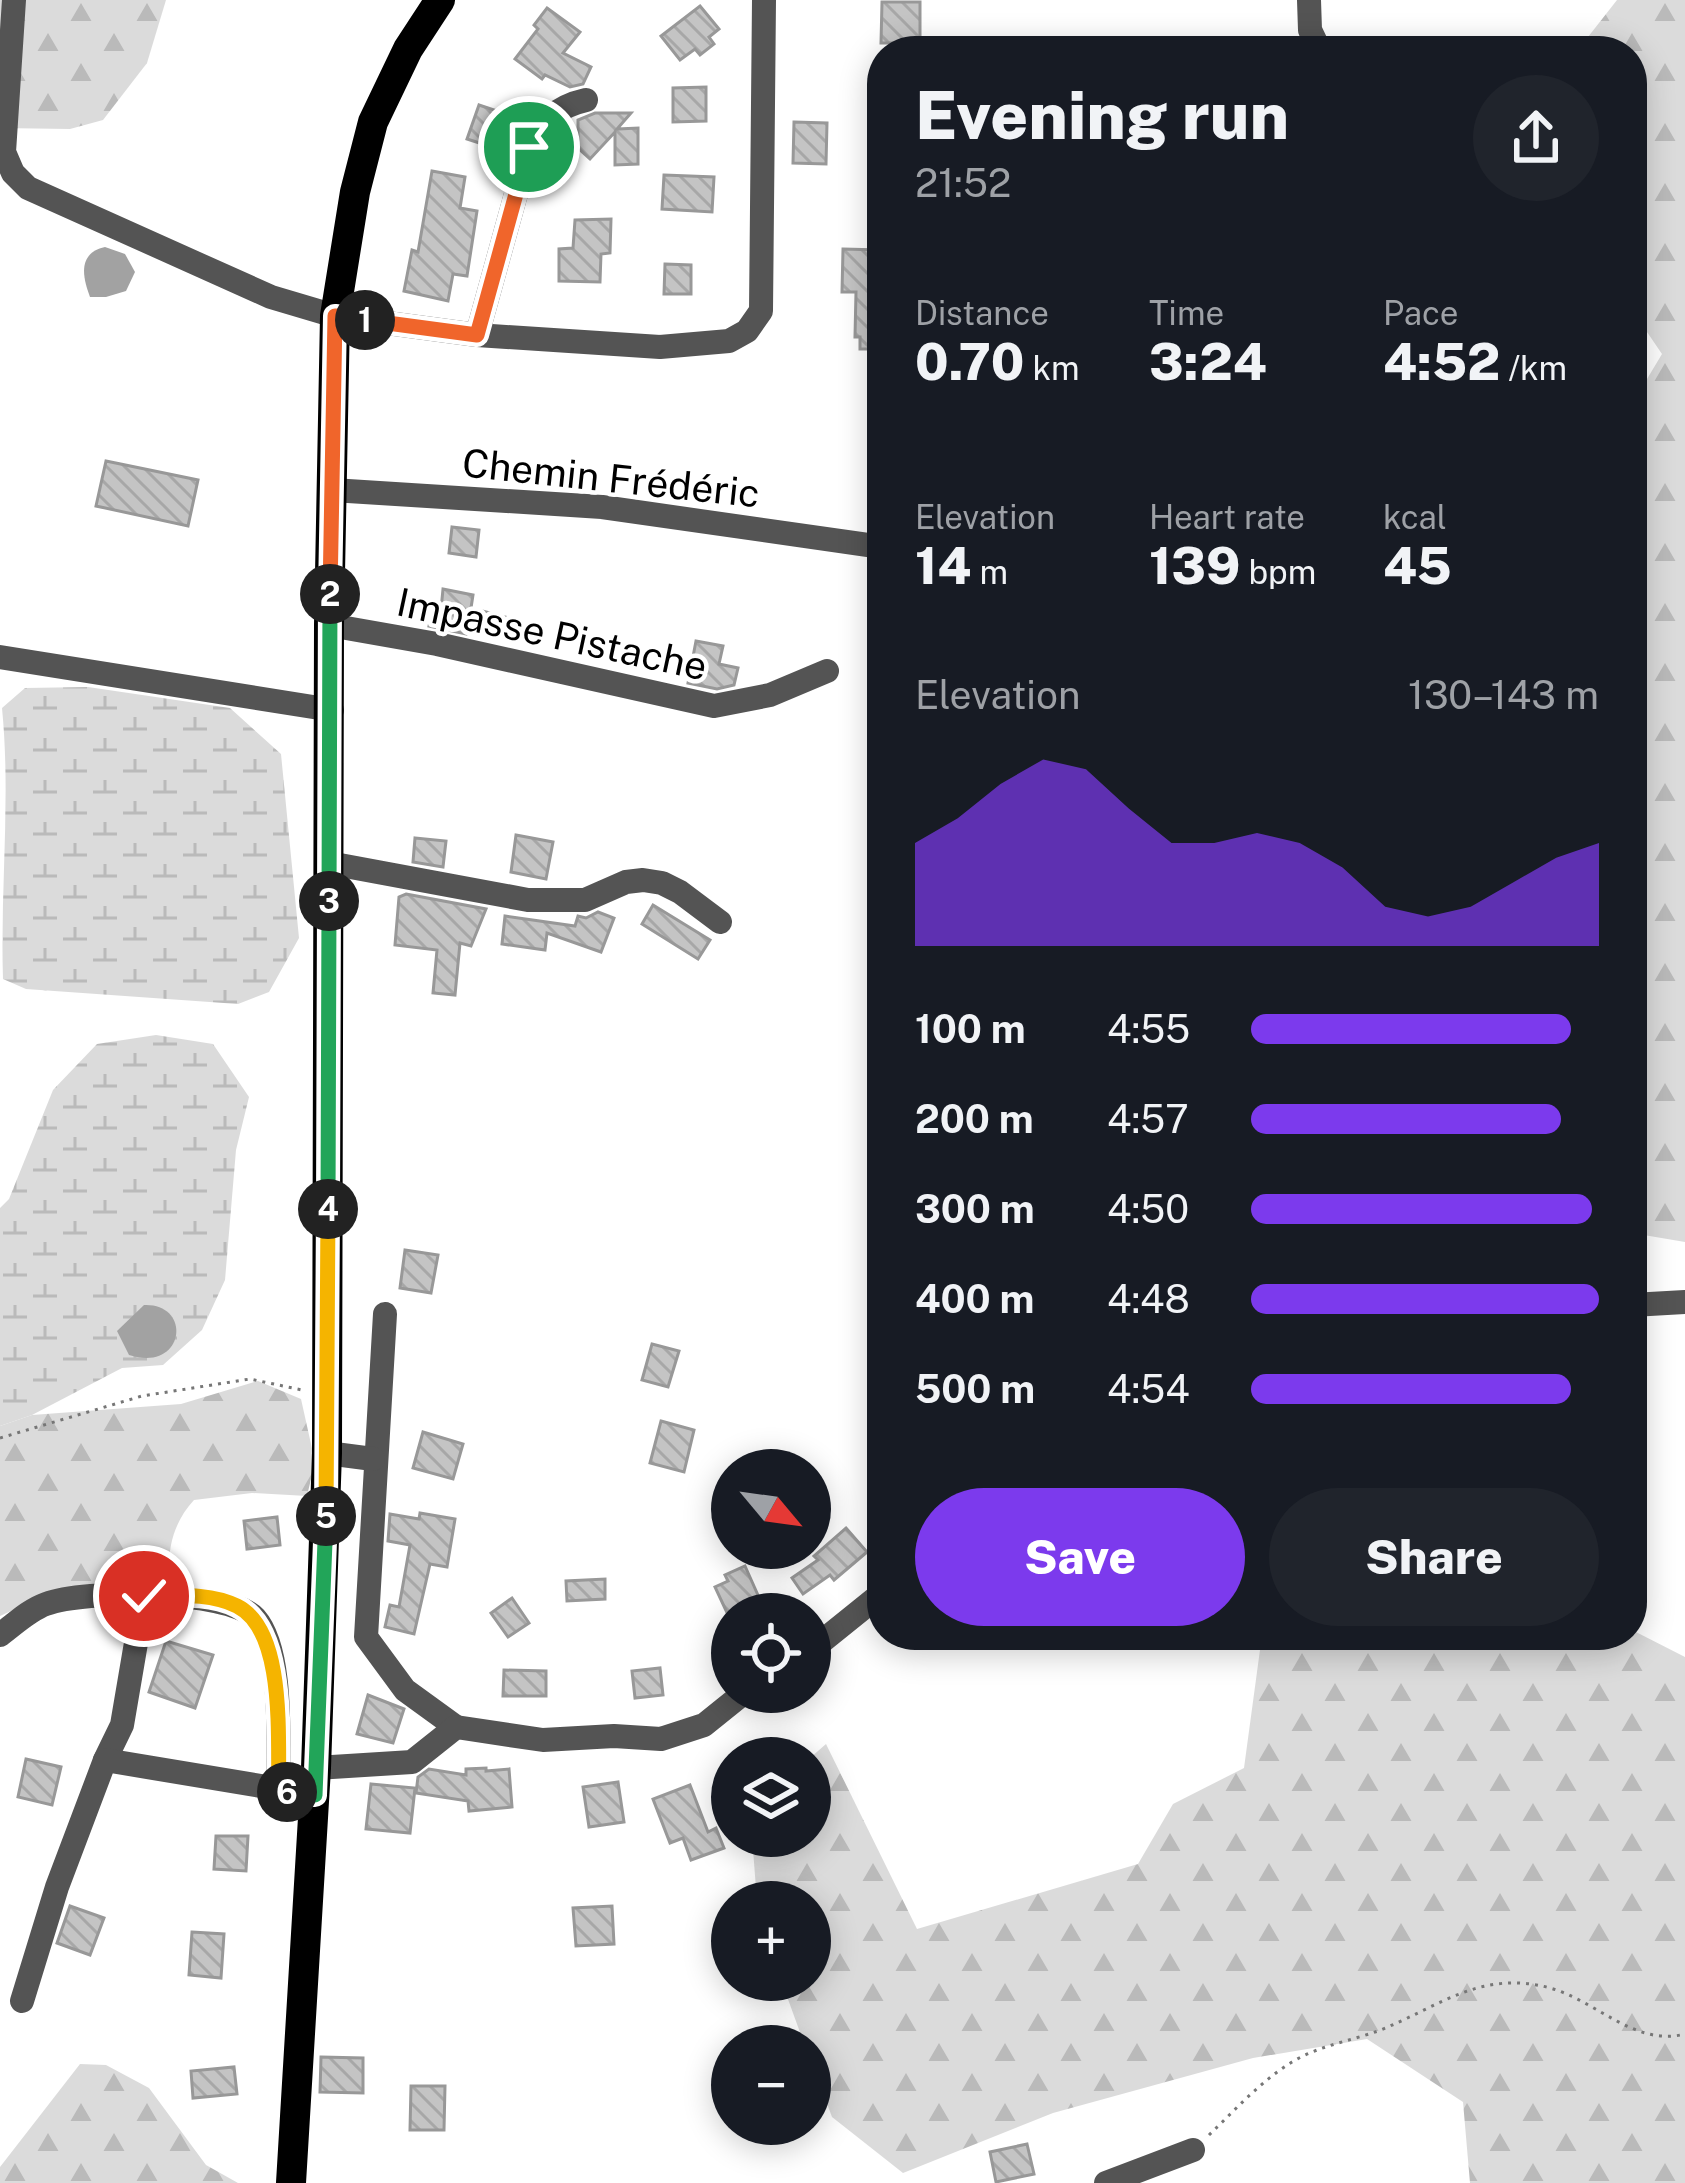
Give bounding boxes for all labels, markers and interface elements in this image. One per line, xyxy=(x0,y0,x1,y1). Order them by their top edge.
button: share xyxy=(1473,75,1599,201)
text: Evening run xyxy=(915,76,1289,154)
pin xyxy=(478,96,580,198)
icon: arrive xyxy=(496,114,562,180)
text: 21:52 xyxy=(915,160,1011,206)
pin: 1 xyxy=(335,290,395,350)
text: Distance xyxy=(915,294,1049,332)
text: Time xyxy=(1149,294,1224,332)
text: Pace xyxy=(1383,294,1458,332)
text: 1 xyxy=(358,301,372,339)
text: 0.70 xyxy=(915,332,1024,391)
text: 3:24 xyxy=(1149,332,1267,391)
text: 4:52 xyxy=(1383,332,1500,391)
text: km xyxy=(1024,349,1080,387)
text: /km xyxy=(1500,349,1567,387)
street label: Chemin Frédéric xyxy=(460,440,762,516)
text: Elevation xyxy=(915,498,1055,536)
text: Heart rate xyxy=(1149,498,1305,536)
text: kcal xyxy=(1383,498,1447,536)
text: 14 xyxy=(915,536,971,595)
text: 139 xyxy=(1149,536,1240,595)
text: 45 xyxy=(1383,536,1452,595)
text: m xyxy=(971,553,1008,591)
text: bpm xyxy=(1240,553,1316,591)
pin: 2 xyxy=(300,564,360,624)
text: 2 xyxy=(320,575,340,613)
street label: Impasse Pistache xyxy=(393,579,711,689)
text: Elevation xyxy=(915,672,1081,718)
text: 130–143 m xyxy=(1408,672,1599,718)
pin: 3 xyxy=(299,871,359,931)
text: 3 xyxy=(318,882,340,920)
text: 100 m xyxy=(915,1006,1026,1052)
text: 4:55 xyxy=(1107,1006,1190,1052)
text: 200 m xyxy=(915,1096,1034,1142)
text: 4:57 xyxy=(1107,1096,1189,1142)
pin: 4 xyxy=(298,1179,358,1239)
text: 300 m xyxy=(915,1186,1035,1232)
text: 4:50 xyxy=(1107,1186,1189,1232)
text: 4 xyxy=(317,1190,339,1228)
text: 400 m xyxy=(915,1276,1034,1322)
text: 4:48 xyxy=(1107,1276,1190,1322)
text: 500 m xyxy=(915,1366,1035,1412)
text: 4:54 xyxy=(1107,1366,1190,1412)
north arrow xyxy=(711,1449,831,1569)
map controls xyxy=(711,1449,831,2145)
pin: 5 xyxy=(296,1486,356,1546)
button: Save xyxy=(915,1488,1245,1626)
button: Share xyxy=(1269,1488,1599,1626)
text: 5 xyxy=(315,1497,337,1535)
pin xyxy=(93,1545,195,1647)
icon: check xyxy=(111,1563,177,1629)
button: locate xyxy=(711,1593,831,1713)
button: layers xyxy=(711,1737,831,1857)
pin: 6 xyxy=(257,1762,317,1822)
text: 6 xyxy=(276,1773,298,1811)
button: + xyxy=(711,1881,831,2001)
button: − xyxy=(711,2025,831,2145)

